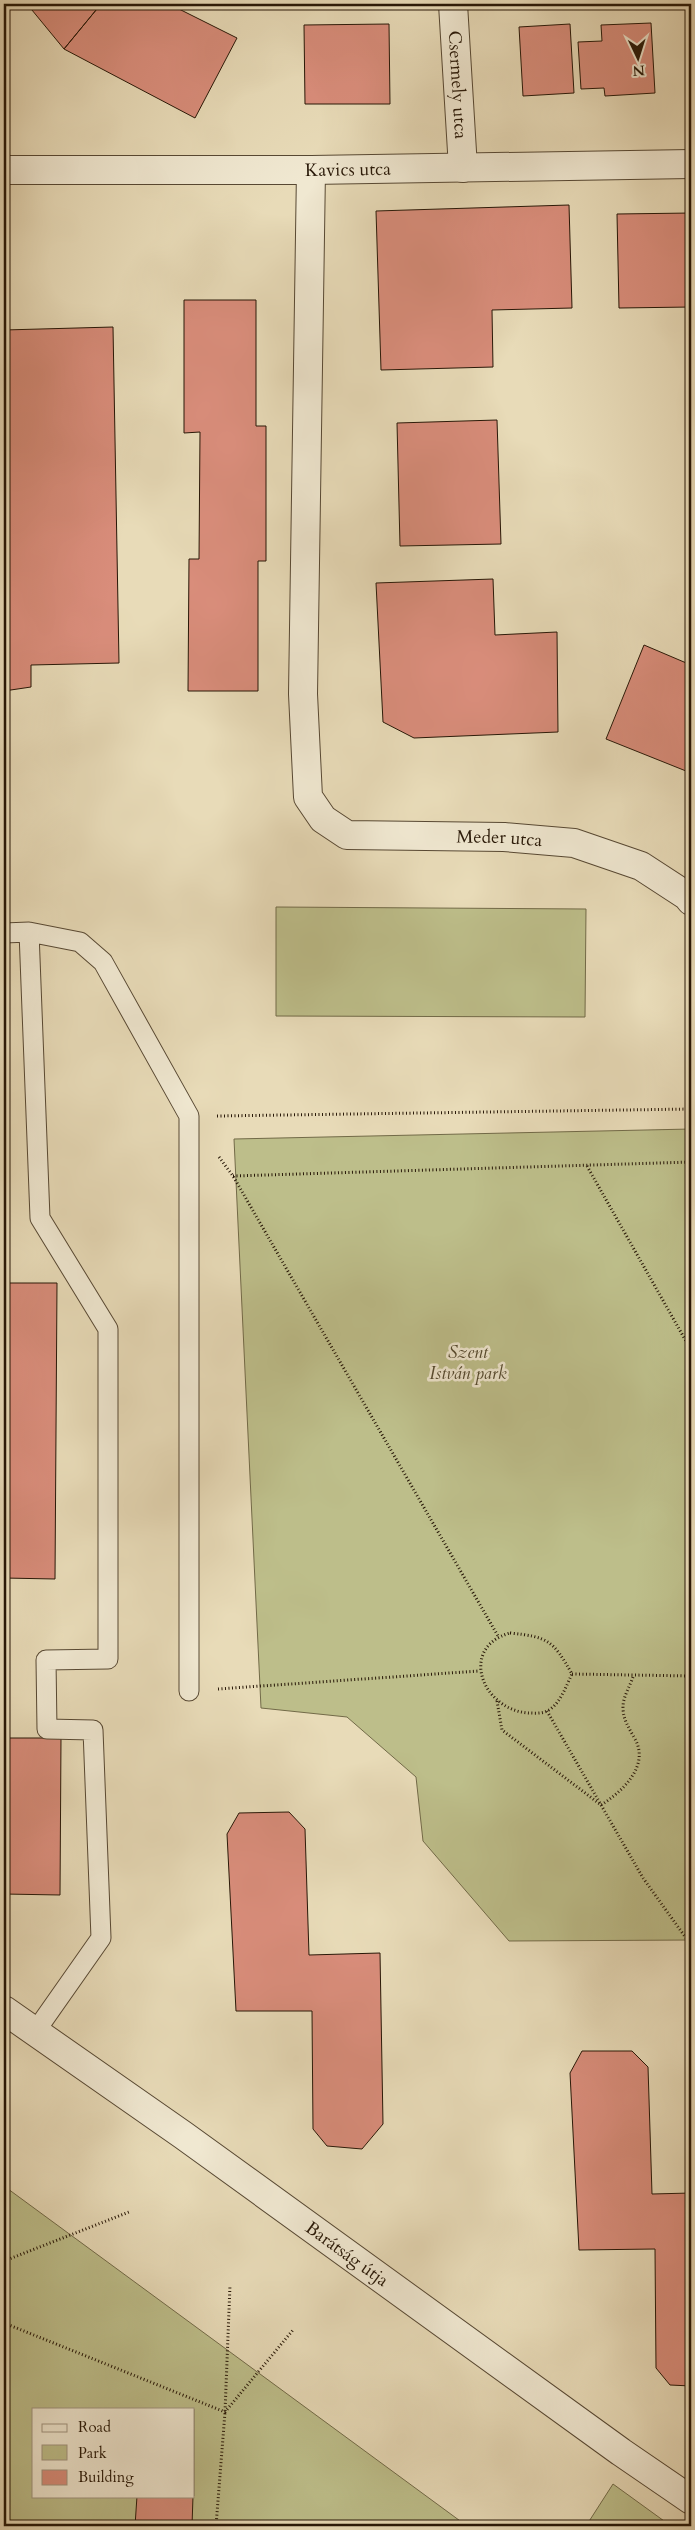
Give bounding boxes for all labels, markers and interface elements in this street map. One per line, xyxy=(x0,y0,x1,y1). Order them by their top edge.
street label: Csermely utca xyxy=(442,30,474,140)
north arrow xyxy=(612,32,662,82)
text: N xyxy=(632,61,646,80)
street label: Kavics utca xyxy=(305,156,391,183)
street label: Meder utca xyxy=(456,824,543,853)
park label: Szent István park xyxy=(429,1340,507,1386)
street label: Barátság útja xyxy=(300,2215,394,2293)
legend xyxy=(32,2408,195,2498)
text: Road xyxy=(78,2417,111,2437)
text: Park xyxy=(78,2443,107,2463)
text: Building xyxy=(78,2467,134,2487)

